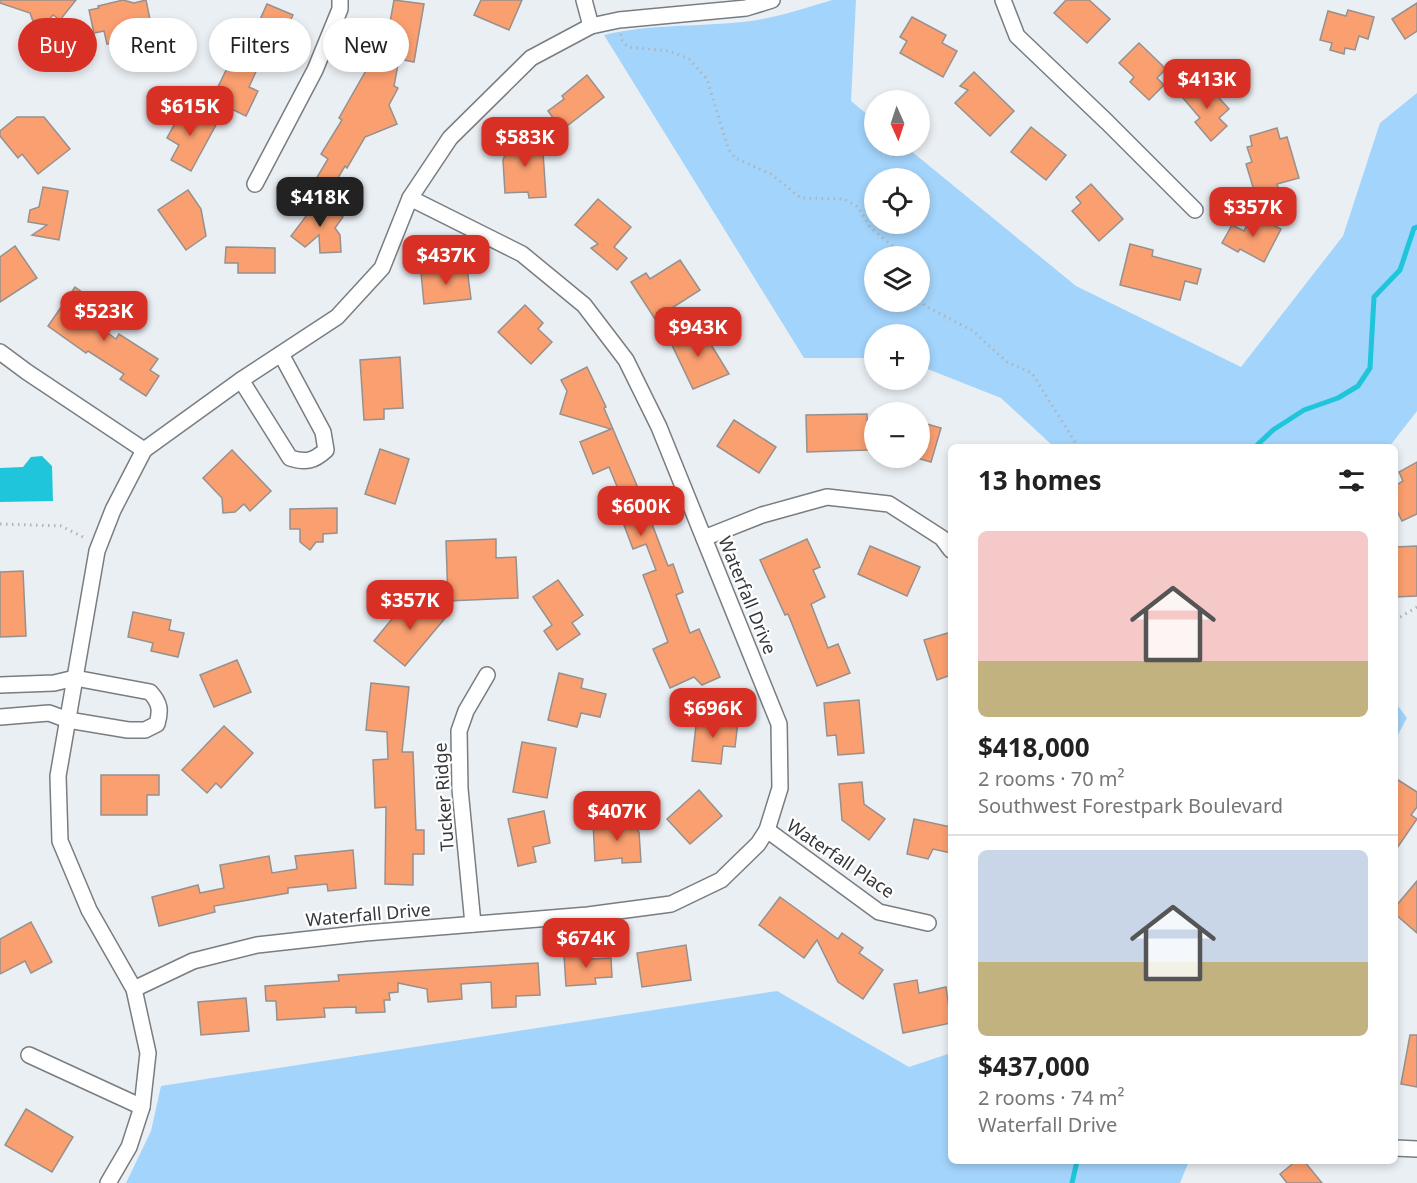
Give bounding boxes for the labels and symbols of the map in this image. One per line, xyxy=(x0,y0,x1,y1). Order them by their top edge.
pin: $413K xyxy=(1165,59,1249,110)
pin: $615K xyxy=(148,86,232,137)
north arrow xyxy=(864,90,930,156)
pin: $583K xyxy=(483,117,567,168)
pin: $418K xyxy=(278,177,362,228)
pin: $357K xyxy=(1211,187,1295,238)
pin: $437K xyxy=(404,235,488,286)
pin: $523K xyxy=(62,291,146,342)
pin: $943K xyxy=(656,307,740,358)
pin: $600K xyxy=(599,486,683,537)
street label: Waterfall Drive xyxy=(713,532,783,658)
pin: $357K xyxy=(368,580,452,631)
pin: $696K xyxy=(671,688,755,739)
street label: Tucker Ridge xyxy=(427,742,459,852)
pin: $407K xyxy=(575,791,659,842)
street label: Waterfall Place xyxy=(782,813,900,903)
street label: Waterfall Drive xyxy=(305,897,431,931)
pin: $674K xyxy=(544,918,628,969)

